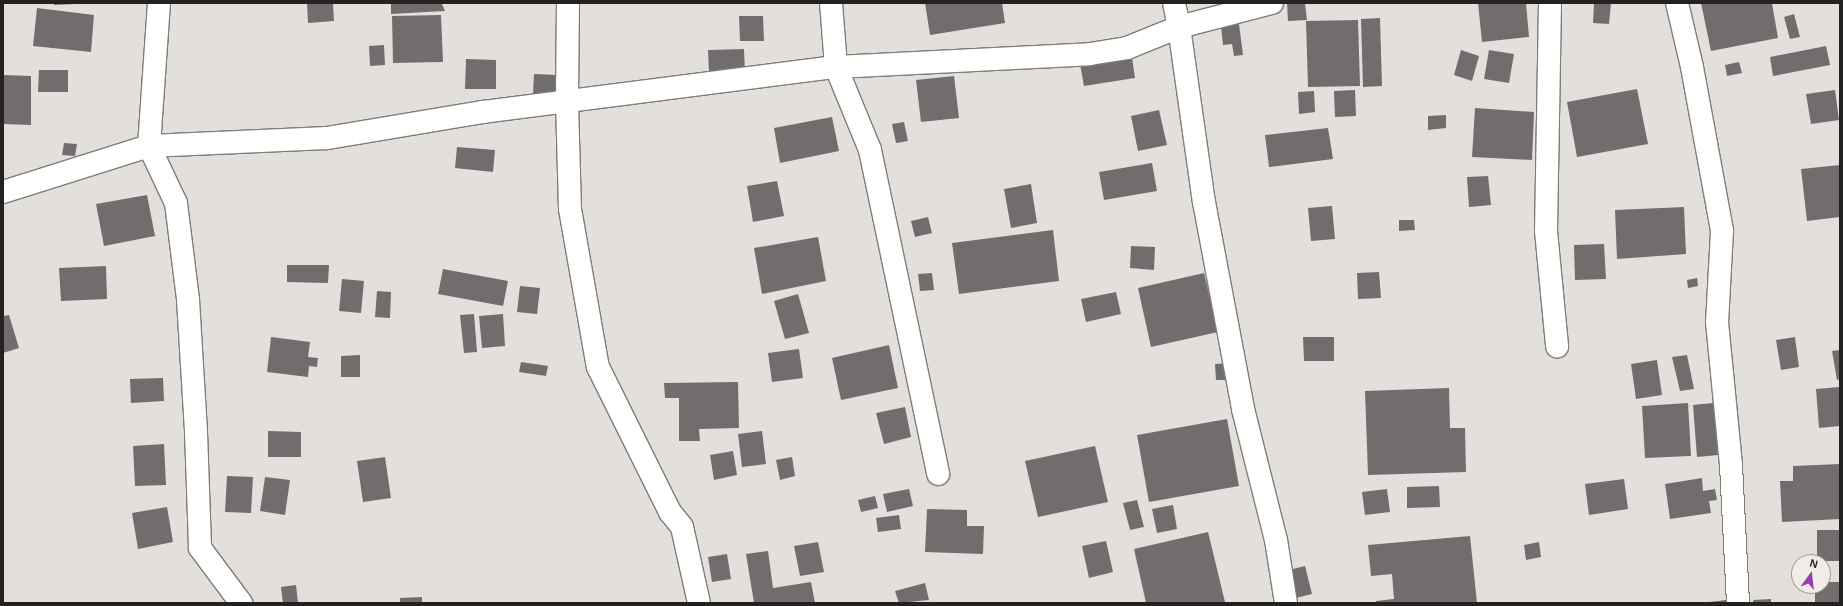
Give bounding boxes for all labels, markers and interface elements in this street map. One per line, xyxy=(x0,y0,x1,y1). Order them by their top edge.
north arrow xyxy=(1791,554,1831,594)
text: N xyxy=(1808,557,1819,570)

